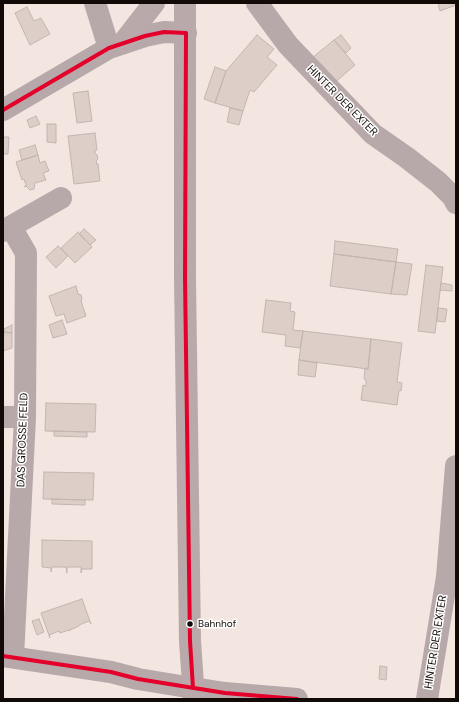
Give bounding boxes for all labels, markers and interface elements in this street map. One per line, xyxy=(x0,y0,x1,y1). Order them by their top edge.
street label: HINTER DER EXTER xyxy=(304,63,380,139)
street label: DAS GROSSE FELD xyxy=(15,393,31,487)
street label: HINTER DER EXTER xyxy=(422,594,450,690)
place label: Bahnhof xyxy=(198,618,236,630)
marker: Bahnhof xyxy=(185,619,195,629)

